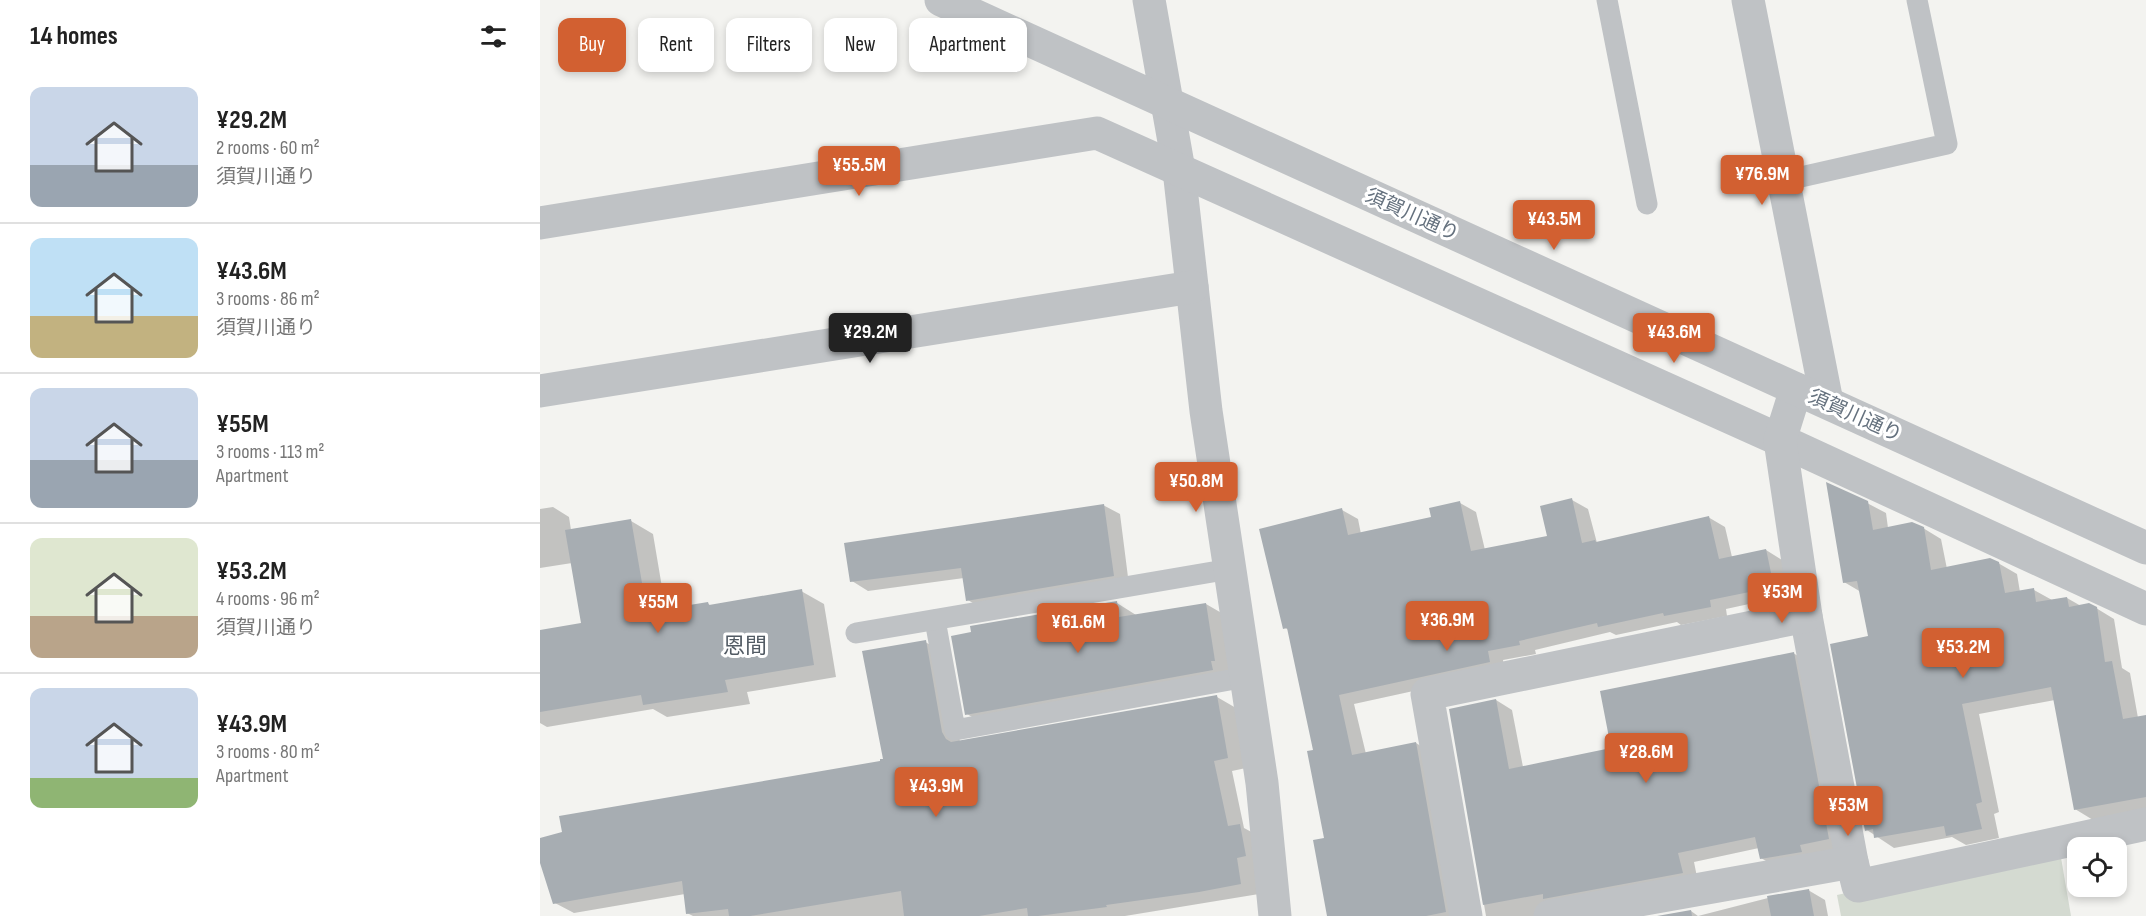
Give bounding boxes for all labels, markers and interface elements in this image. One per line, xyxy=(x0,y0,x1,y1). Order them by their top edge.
chip: Buy xyxy=(558,18,626,72)
chip: Rent xyxy=(638,18,714,72)
chip: Filters xyxy=(726,18,812,72)
chip: New xyxy=(824,18,897,72)
chip: Apartment xyxy=(909,18,1027,72)
icon: filters xyxy=(477,20,510,53)
text: 14 homes xyxy=(30,21,118,52)
text: ¥29.2M xyxy=(216,105,287,136)
icon: home xyxy=(78,111,150,183)
text: 2 rooms · 60 m² xyxy=(216,136,320,160)
pin: ¥55.5M xyxy=(810,146,908,197)
text: ¥55.5M xyxy=(832,153,886,177)
pin: ¥76.9M xyxy=(1713,155,1811,206)
text: ¥76.9M xyxy=(1735,162,1789,186)
text: 須賀川通り xyxy=(216,165,316,189)
street label: 須賀川通り xyxy=(1361,184,1463,246)
pin: ¥43.5M xyxy=(1505,200,1603,251)
text: ¥43.5M xyxy=(1527,207,1581,231)
text: ¥43.6M xyxy=(216,256,287,287)
icon: home xyxy=(78,262,150,334)
text: 3 rooms · 86 m² xyxy=(216,287,320,311)
pin: ¥29.2M xyxy=(821,313,919,364)
pin: ¥43.6M xyxy=(1625,313,1723,364)
text: 須賀川通り xyxy=(216,316,316,340)
text: ¥29.2M xyxy=(843,320,897,344)
text: ¥43.6M xyxy=(1647,320,1701,344)
street label: 須賀川通り xyxy=(1804,385,1906,447)
text: ¥55M xyxy=(216,409,269,440)
icon: home xyxy=(78,412,150,484)
text: 3 rooms · 113 m² xyxy=(216,440,325,464)
pin: ¥50.8M xyxy=(1147,462,1245,513)
text: Apartment xyxy=(216,464,289,488)
text: ¥50.8M xyxy=(1169,469,1223,493)
text: ¥53.2M xyxy=(216,556,287,587)
icon: home xyxy=(78,562,150,634)
pin: ¥53M xyxy=(1746,573,1818,624)
text: ¥53M xyxy=(1762,580,1802,604)
pin: ¥55M xyxy=(622,583,694,634)
text: 4 rooms · 96 m² xyxy=(216,587,320,611)
text: ¥55M xyxy=(638,590,678,614)
pin: ¥36.9M xyxy=(1398,601,1496,652)
pin: ¥61.6M xyxy=(1029,603,1127,654)
text: ¥36.9M xyxy=(1420,608,1474,632)
text: ¥61.6M xyxy=(1051,610,1105,634)
text: 須賀川通り xyxy=(216,616,316,640)
pin: ¥53.2M xyxy=(1914,628,2012,679)
district label: 恩間 xyxy=(723,633,767,660)
text: ¥53.2M xyxy=(1936,635,1990,659)
text: ¥43.9M xyxy=(216,709,287,740)
icon: home xyxy=(78,712,150,784)
pin: ¥28.6M xyxy=(1597,733,1695,784)
text: 3 rooms · 80 m² xyxy=(216,740,320,764)
text: ¥28.6M xyxy=(1619,740,1673,764)
text: Apartment xyxy=(216,764,289,788)
pin: ¥43.9M xyxy=(887,767,985,818)
text: ¥43.9M xyxy=(909,774,963,798)
pin: ¥53M xyxy=(1812,786,1884,837)
text: ¥53M xyxy=(1828,793,1868,817)
map controls xyxy=(2067,837,2127,897)
button: locate xyxy=(2067,837,2127,897)

